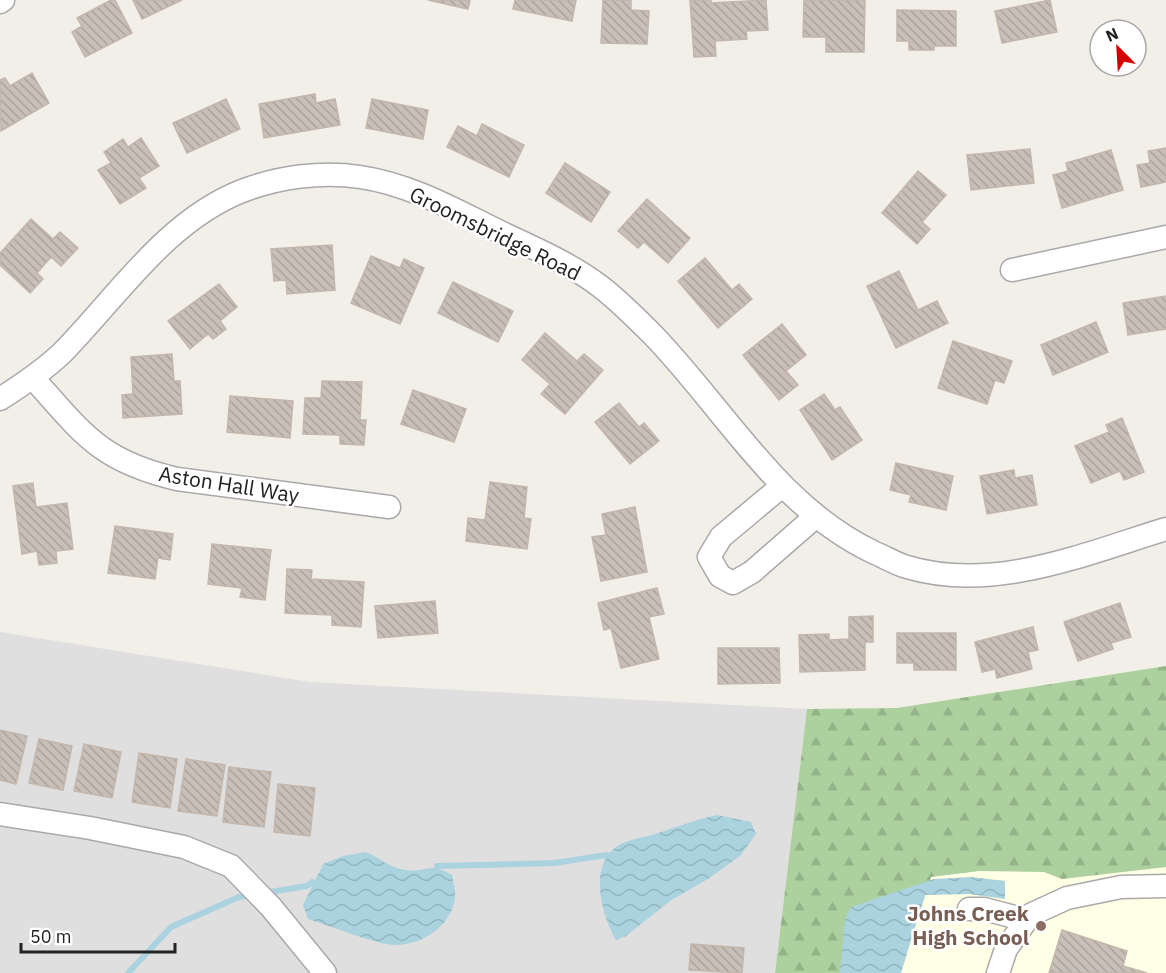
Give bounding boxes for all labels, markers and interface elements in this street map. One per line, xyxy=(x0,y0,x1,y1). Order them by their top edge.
north arrow xyxy=(1088,18,1148,78)
text: N xyxy=(1103,23,1121,46)
street label: Groomsbridge Road xyxy=(405,179,586,287)
street label: Aston Hall Way xyxy=(157,459,302,509)
place label: Johns Creek High School xyxy=(907,899,1030,951)
scale bar xyxy=(21,916,176,954)
marker: Johns Creek High School xyxy=(1034,919,1048,933)
text: 50 m xyxy=(30,925,72,948)

